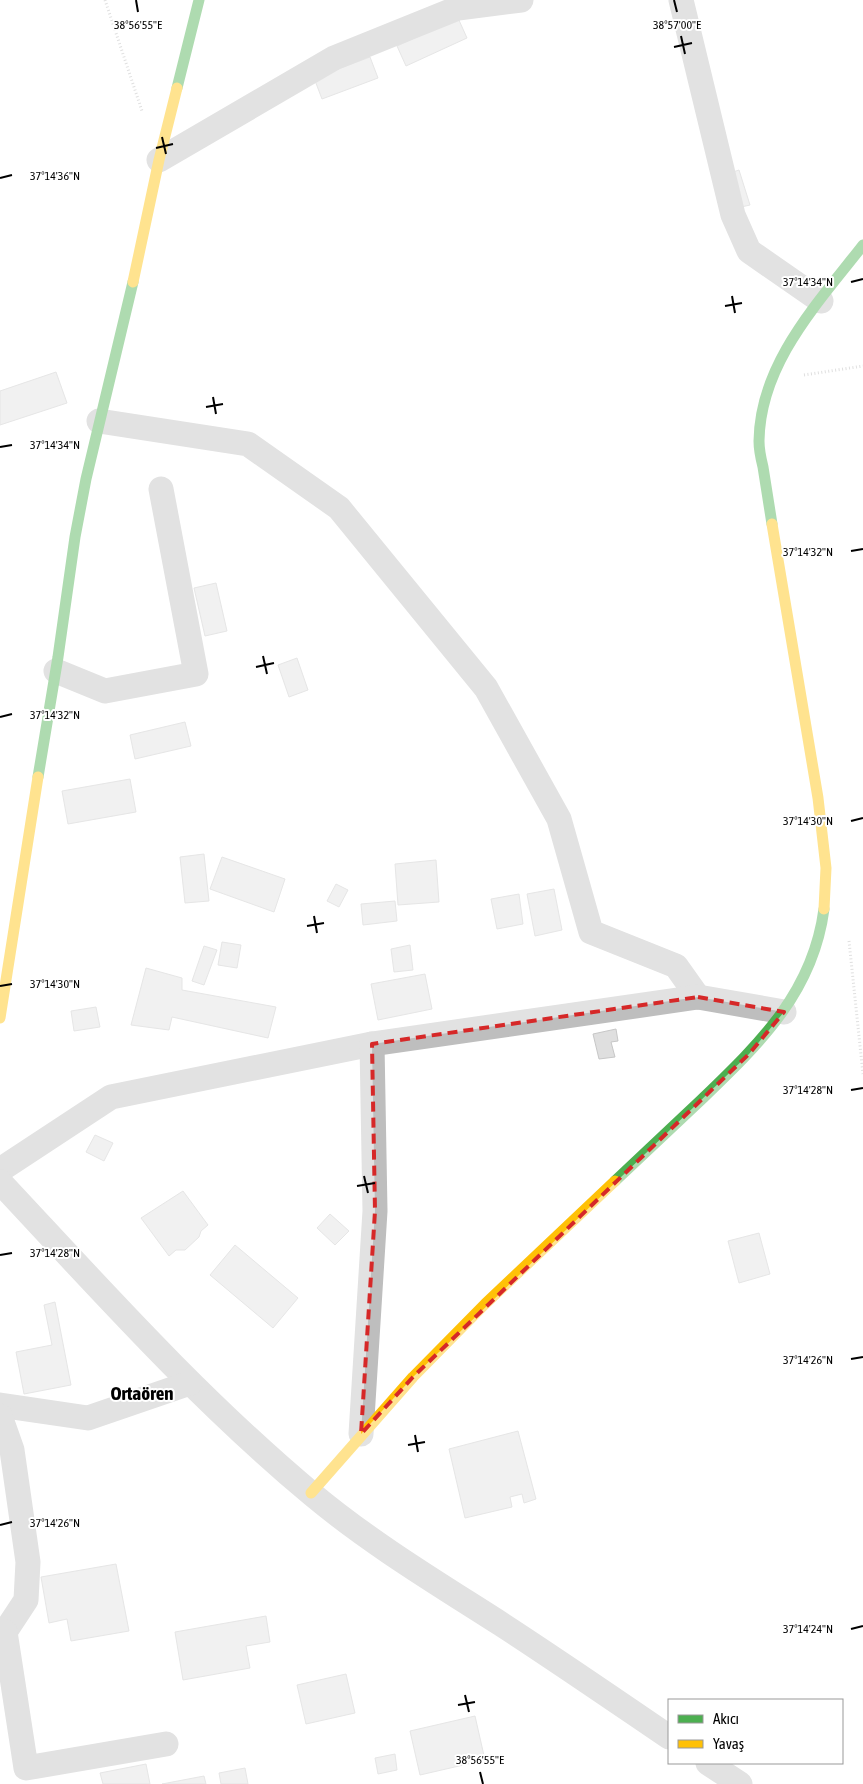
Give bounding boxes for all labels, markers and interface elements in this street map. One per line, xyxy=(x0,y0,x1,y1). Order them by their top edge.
text: 38°56'55"E xyxy=(114,18,162,32)
text: 38°57'00"E xyxy=(653,18,701,32)
text: 37°14'36"N xyxy=(30,169,80,183)
text: 37°14'34"N xyxy=(783,275,833,289)
text: 37°14'34"N xyxy=(30,438,80,452)
text: 37°14'32"N xyxy=(783,545,833,559)
text: 37°14'32"N xyxy=(30,708,80,722)
text: 37°14'30"N xyxy=(783,814,833,828)
text: 37°14'30"N xyxy=(30,977,80,991)
text: 37°14'28"N xyxy=(783,1083,833,1097)
text: 37°14'28"N xyxy=(30,1246,80,1260)
text: 37°14'26"N xyxy=(783,1353,833,1367)
district label: Ortaören xyxy=(110,1382,174,1404)
text: 37°14'26"N xyxy=(30,1516,80,1530)
text: 37°14'24"N xyxy=(783,1622,833,1636)
legend xyxy=(668,1699,843,1764)
text: Akıcı xyxy=(713,1710,739,1727)
text: Yavaş xyxy=(713,1735,744,1752)
text: 38°56'55"E xyxy=(456,1753,504,1767)

